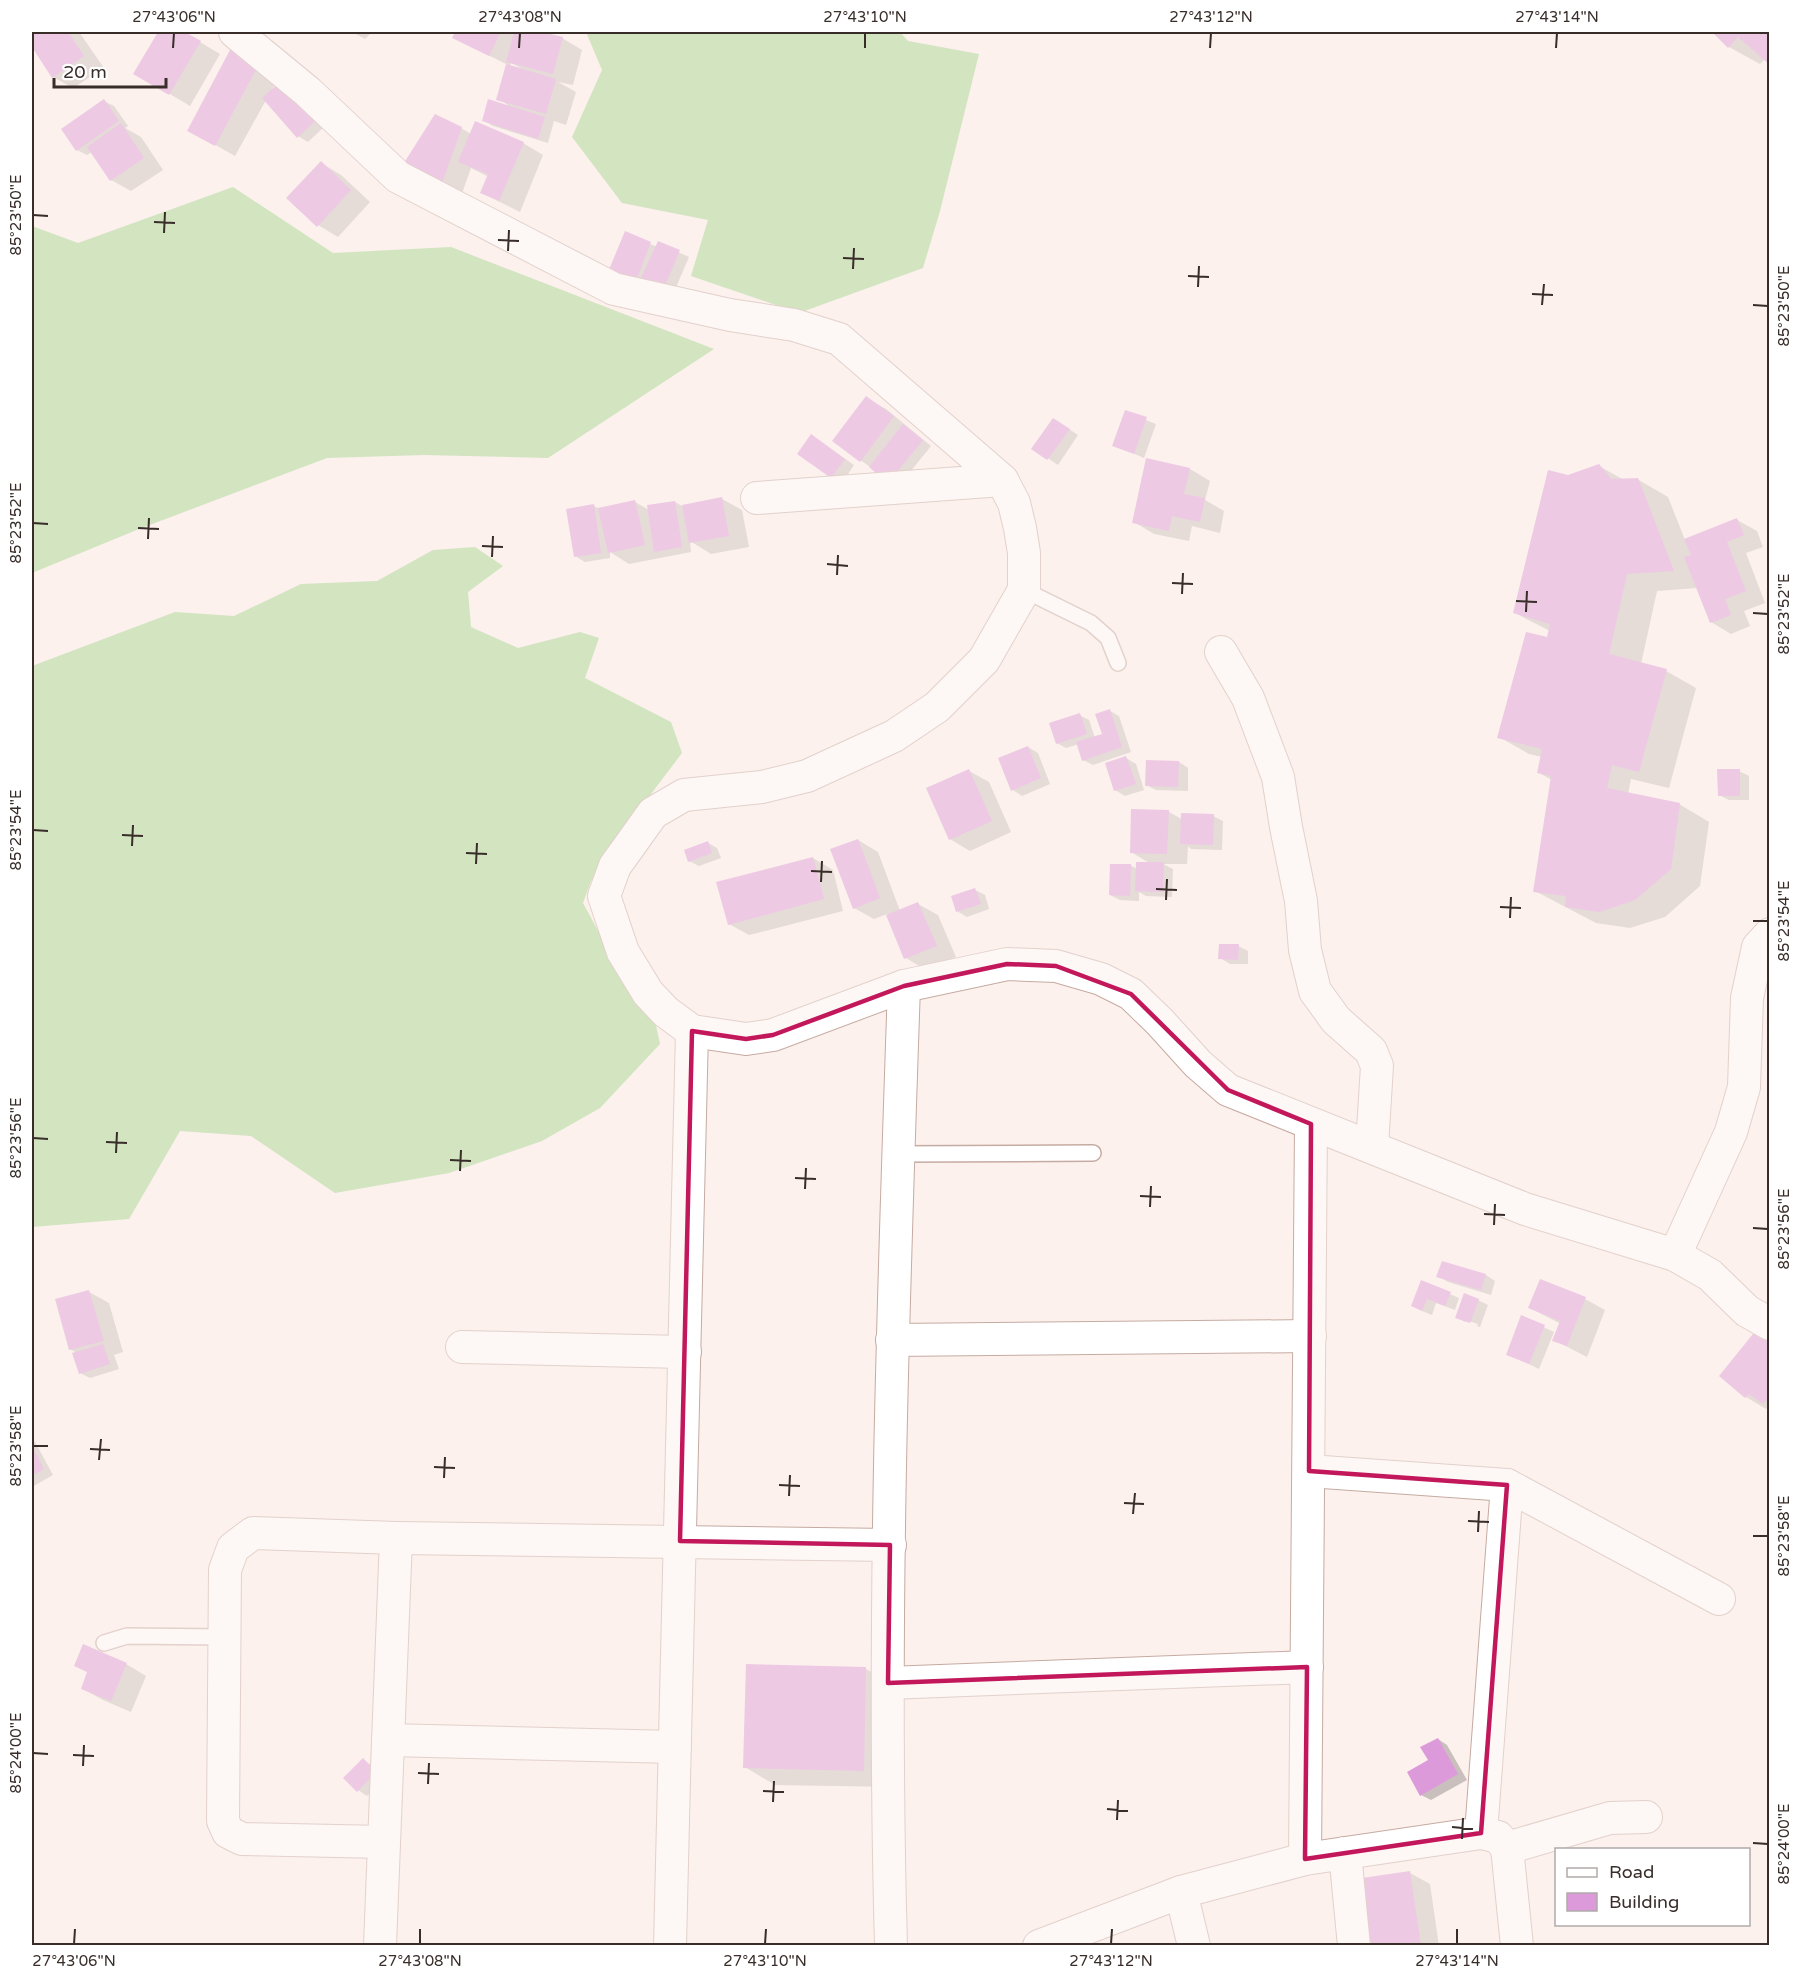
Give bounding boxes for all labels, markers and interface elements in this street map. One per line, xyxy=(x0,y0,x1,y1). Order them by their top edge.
text: 27°43'06"N xyxy=(132,8,216,26)
text: 27°43'08"N xyxy=(478,8,562,26)
text: 27°43'10"N xyxy=(823,8,907,26)
text: 27°43'12"N xyxy=(1169,8,1253,26)
text: 27°43'14"N xyxy=(1515,8,1599,26)
scale bar xyxy=(54,51,166,89)
text: 20 m xyxy=(63,61,107,83)
text: 85°23'50"E xyxy=(7,175,25,255)
text: 85°23'50"E xyxy=(1775,266,1793,346)
text: 85°23'52"E xyxy=(7,483,25,563)
text: 85°23'52"E xyxy=(1775,574,1793,654)
text: 85°23'54"E xyxy=(7,790,25,870)
text: 85°23'54"E xyxy=(1775,881,1793,961)
text: 85°23'56"E xyxy=(7,1098,25,1178)
text: 85°23'56"E xyxy=(1775,1189,1793,1269)
text: 85°23'58"E xyxy=(7,1406,25,1486)
text: 85°23'58"E xyxy=(1775,1496,1793,1576)
text: 85°24'00"E xyxy=(7,1713,25,1793)
text: 85°24'00"E xyxy=(1775,1804,1793,1884)
legend xyxy=(1555,1848,1750,1926)
text: Road xyxy=(1609,1861,1654,1883)
text: Building xyxy=(1609,1891,1679,1913)
text: 27°43'06"N xyxy=(32,1952,116,1970)
text: 27°43'08"N xyxy=(378,1952,462,1970)
text: 27°43'10"N xyxy=(723,1952,807,1970)
text: 27°43'12"N xyxy=(1069,1952,1153,1970)
text: 27°43'14"N xyxy=(1415,1952,1499,1970)

